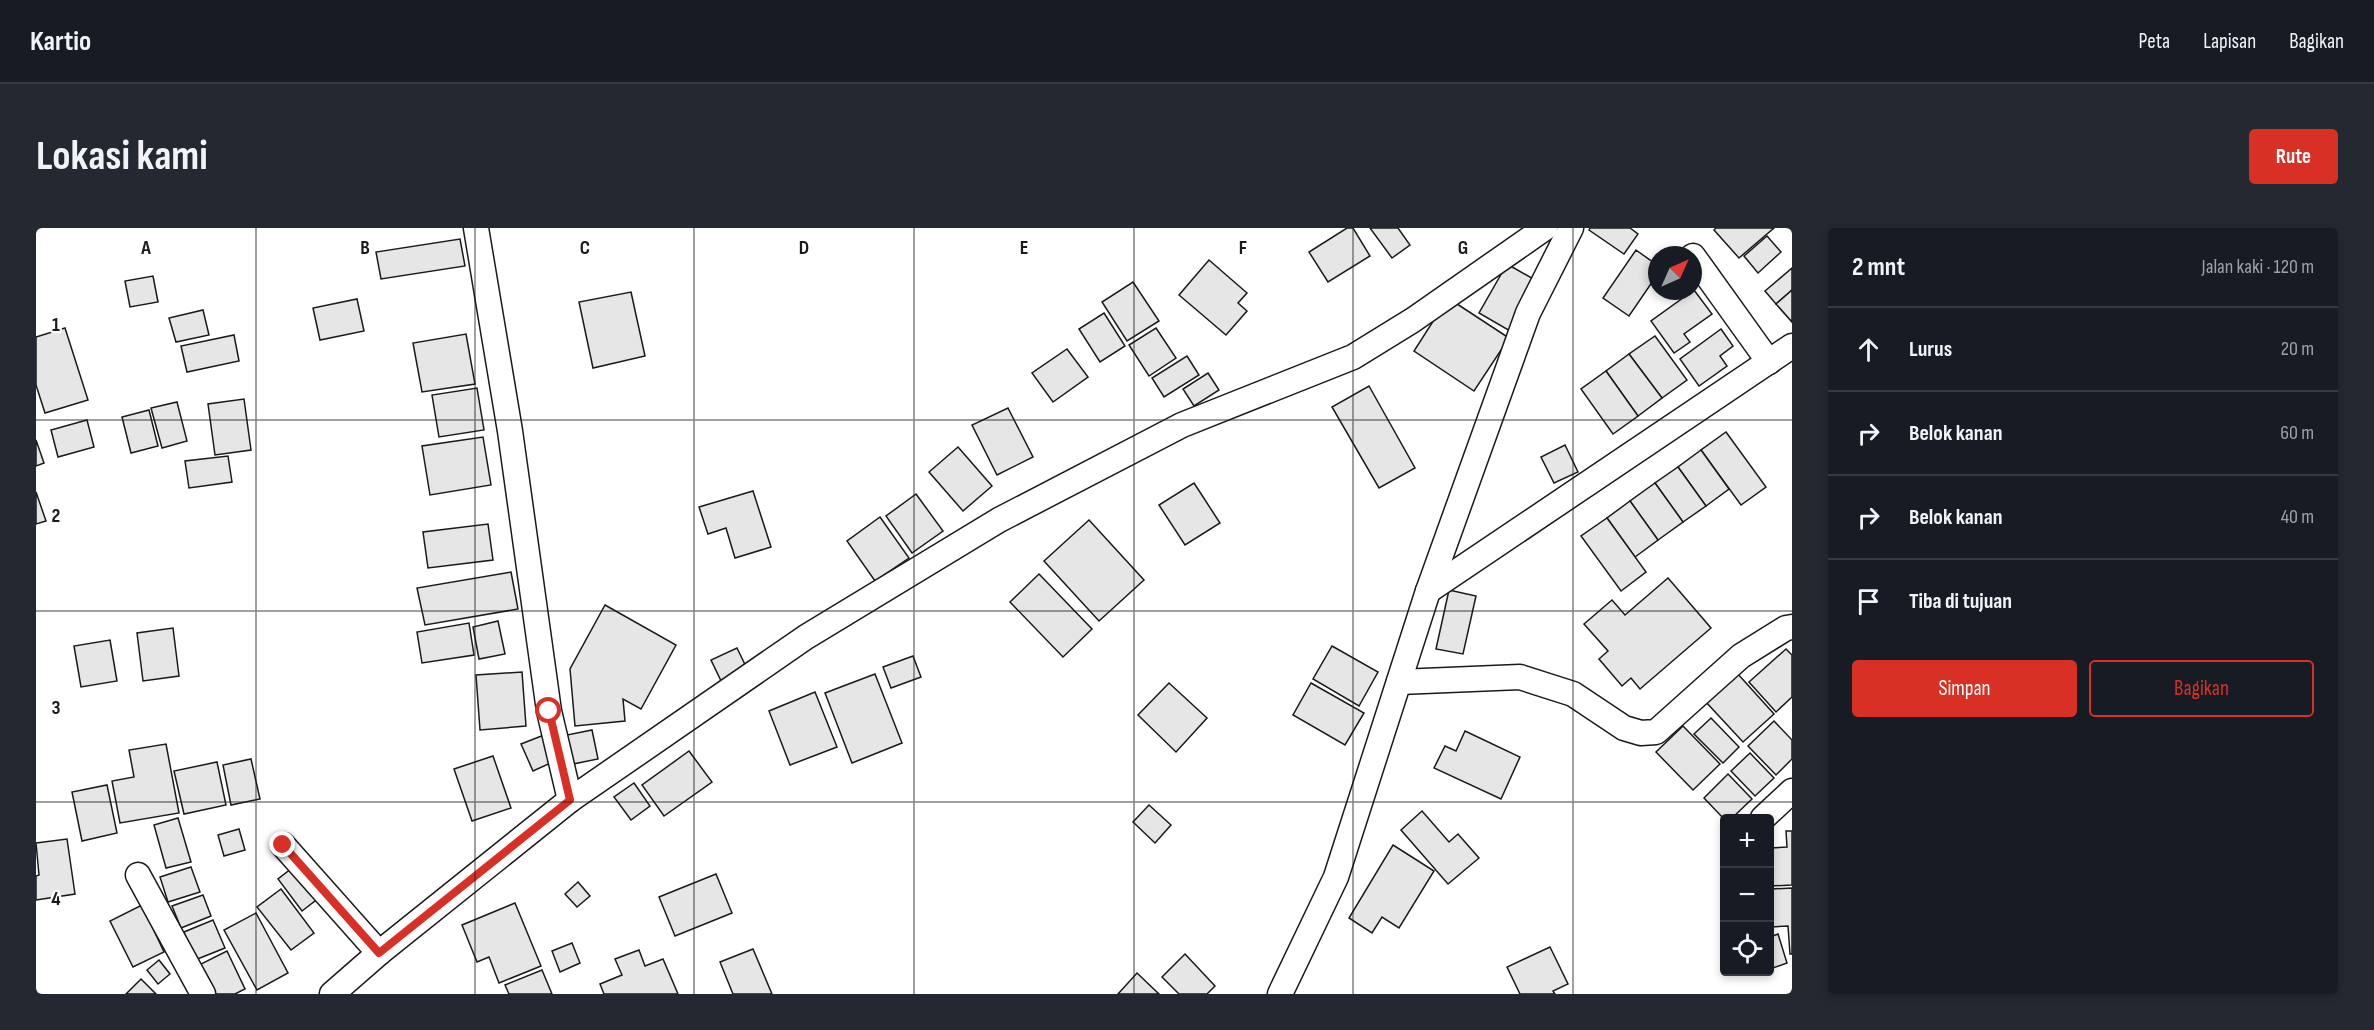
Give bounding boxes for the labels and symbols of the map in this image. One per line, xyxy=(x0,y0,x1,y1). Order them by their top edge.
text: A xyxy=(140,236,151,260)
text: B xyxy=(360,236,370,260)
text: C xyxy=(580,236,590,260)
text: D xyxy=(799,236,809,260)
text: E xyxy=(1020,236,1028,260)
text: F xyxy=(1239,236,1247,260)
text: G xyxy=(1458,236,1468,260)
north arrow xyxy=(1648,246,1702,300)
text: 1 xyxy=(52,313,60,337)
text: 2 xyxy=(52,504,60,528)
text: 3 xyxy=(52,696,61,720)
route start xyxy=(535,697,561,723)
route end xyxy=(269,831,295,857)
text: 4 xyxy=(51,887,61,911)

